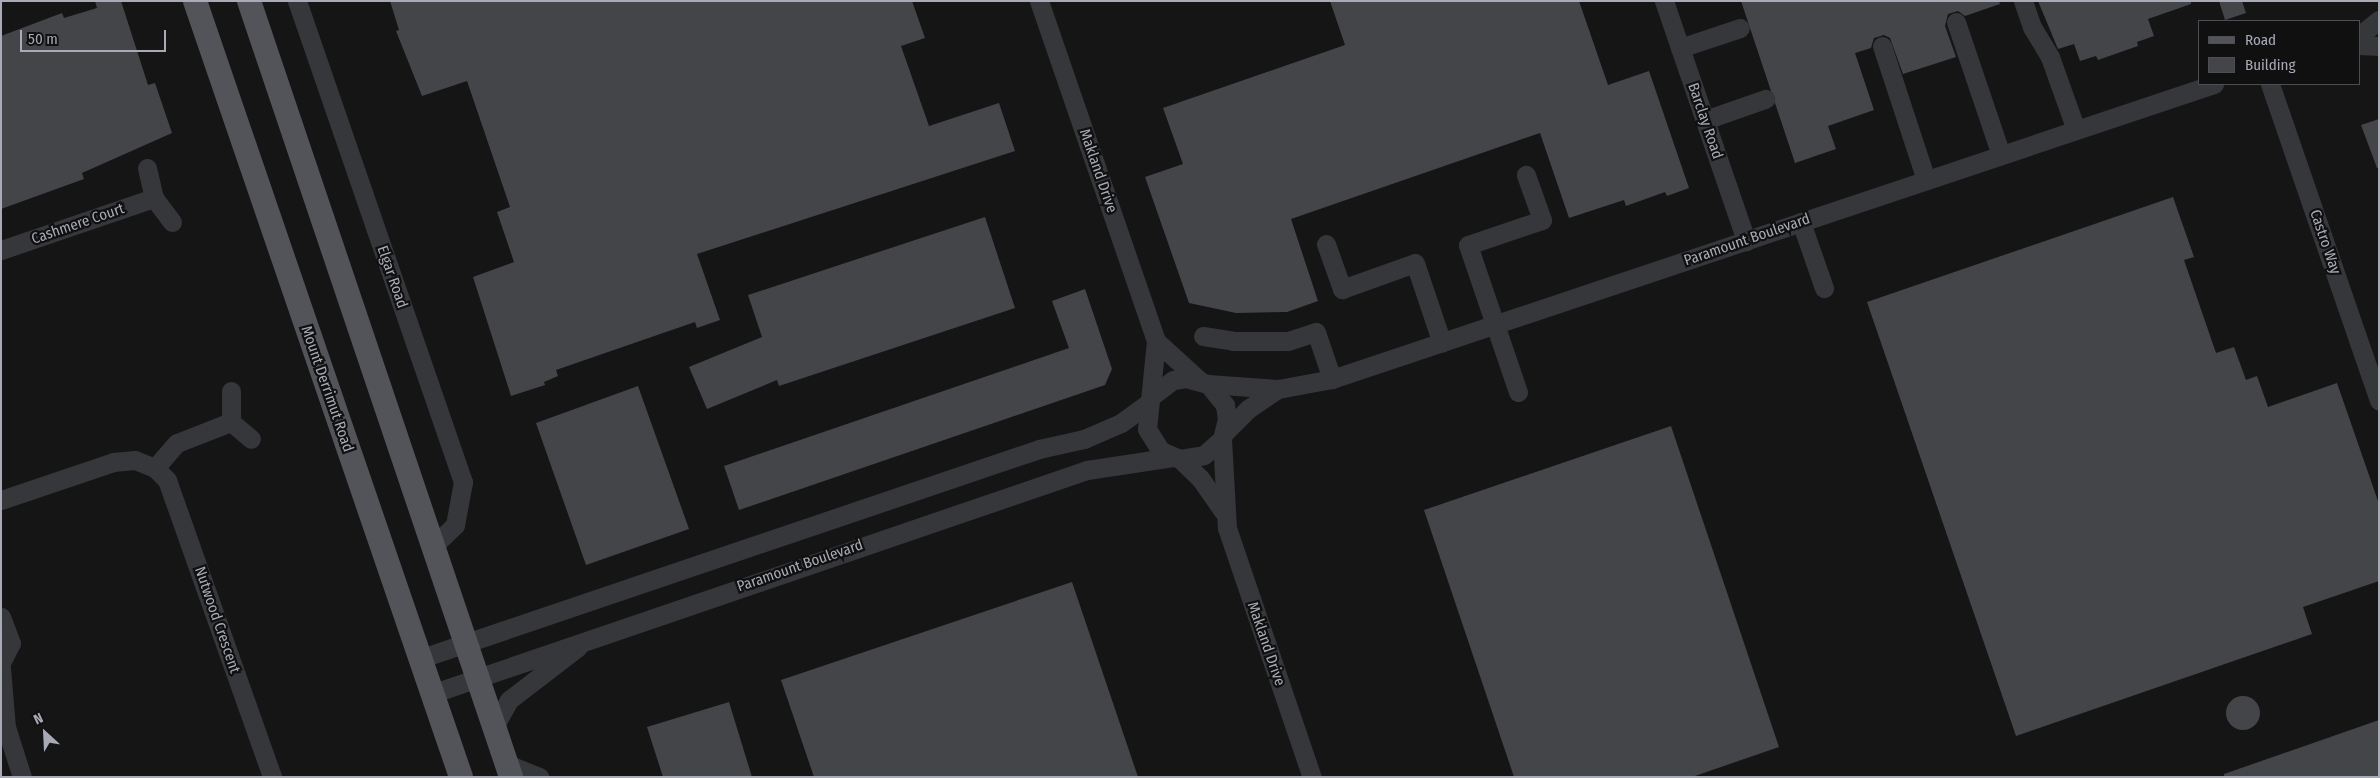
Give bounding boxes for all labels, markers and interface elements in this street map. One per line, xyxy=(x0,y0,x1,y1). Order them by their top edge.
scale bar xyxy=(22,20,169,52)
legend xyxy=(2198,20,2360,85)
text: 50 m xyxy=(28,30,58,48)
text: Road xyxy=(2245,31,2276,49)
text: Building xyxy=(2245,56,2296,74)
street label: Barclay Road xyxy=(1684,81,1726,161)
street label: Makland Drive xyxy=(1075,127,1121,215)
street label: Cashmere Court xyxy=(29,200,127,248)
street label: Castro Way xyxy=(2306,207,2344,277)
street label: Paramount Boulevard xyxy=(1682,210,1812,270)
street label: Elgar Road xyxy=(373,243,411,311)
street label: Mount Derrimut Road xyxy=(297,324,357,454)
street label: Paramount Boulevard xyxy=(735,536,865,596)
street label: Nutwood Crescent xyxy=(190,564,244,676)
street label: Makland Drive xyxy=(1243,600,1289,688)
north arrow xyxy=(20,708,70,758)
text: N xyxy=(31,709,46,728)

